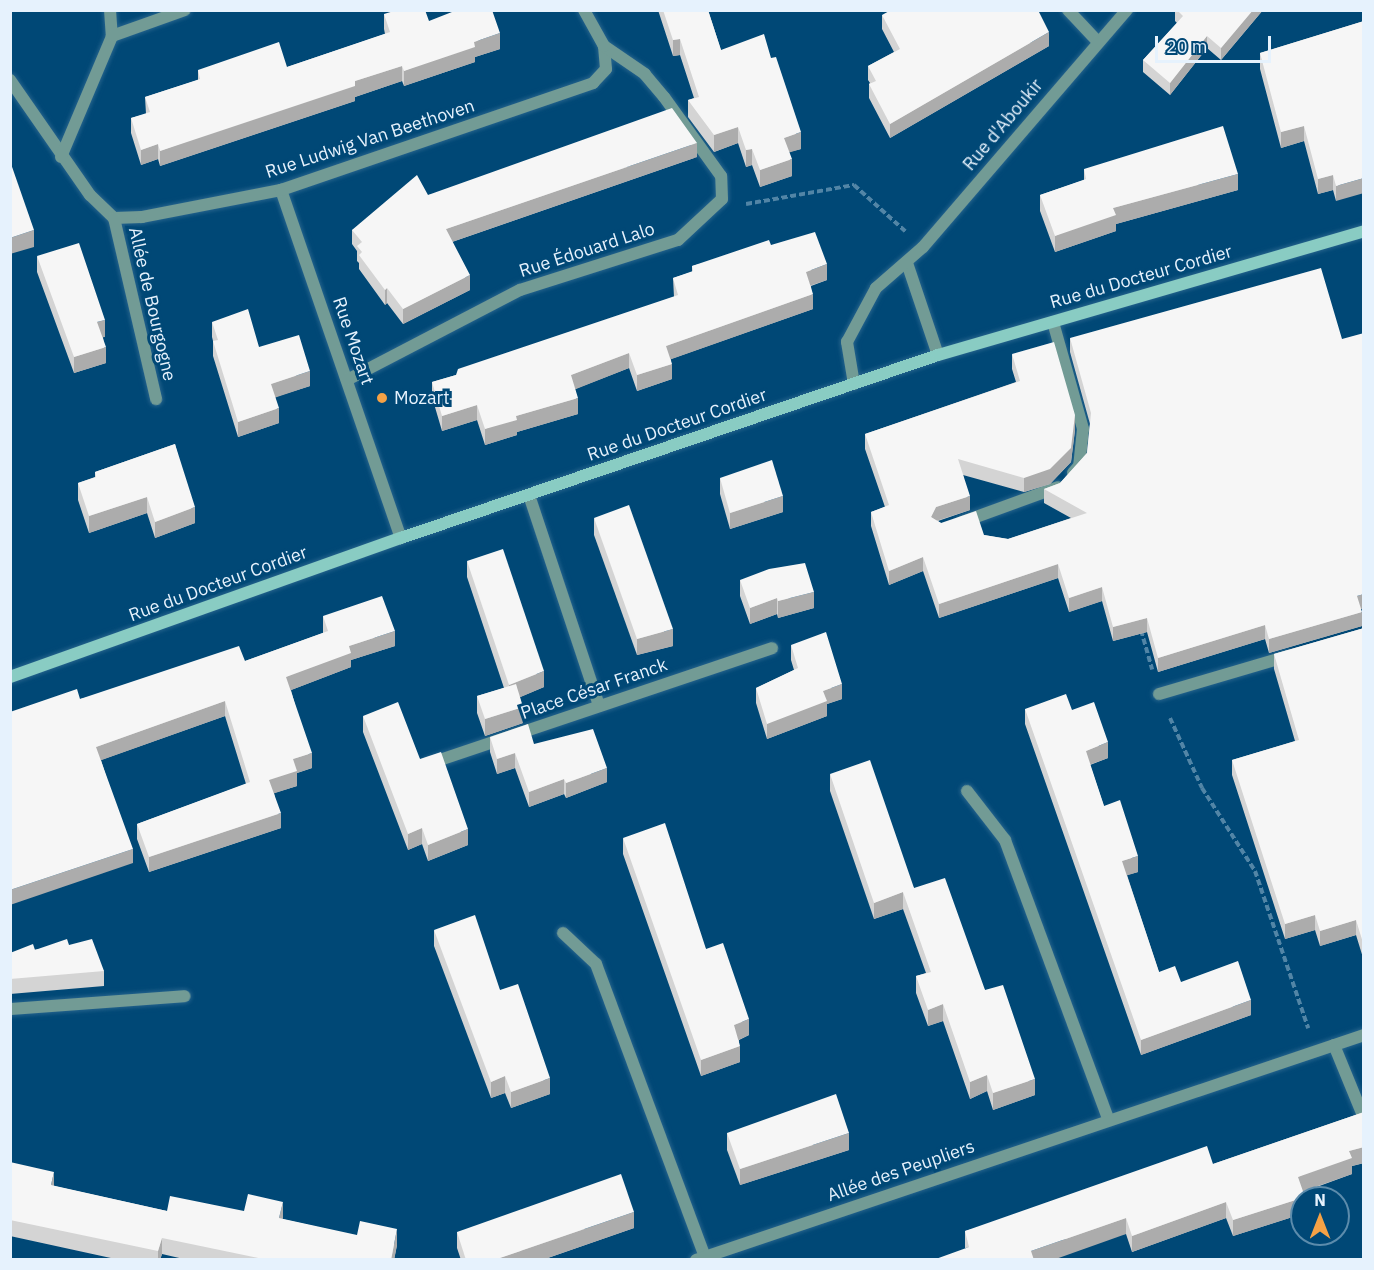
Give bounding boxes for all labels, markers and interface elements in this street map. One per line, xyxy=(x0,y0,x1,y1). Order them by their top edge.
scale bar xyxy=(1158,24,1274,62)
text: 20 m xyxy=(1166,35,1208,58)
street label: Rue d'Aboukir xyxy=(959,75,1047,175)
street label: Rue Ludwig Van Beethoven xyxy=(263,95,477,183)
street label: Rue Édouard Lalo xyxy=(516,218,658,282)
street label: Allée de Bourgogne xyxy=(124,225,180,383)
street label: Rue du Docteur Cordier xyxy=(1047,241,1235,313)
street label: Rue Mozart xyxy=(328,294,378,388)
street label: Rue du Docteur Cordier xyxy=(584,384,770,466)
place label: Mozart xyxy=(394,387,450,409)
marker: Mozart xyxy=(375,391,389,405)
street label: Rue du Docteur Cordier xyxy=(126,542,310,626)
street label: Place César Franck xyxy=(518,654,670,724)
street label: Allée des Peupliers xyxy=(825,1136,977,1206)
north arrow xyxy=(1290,1186,1350,1246)
text: N xyxy=(1314,1190,1326,1210)

